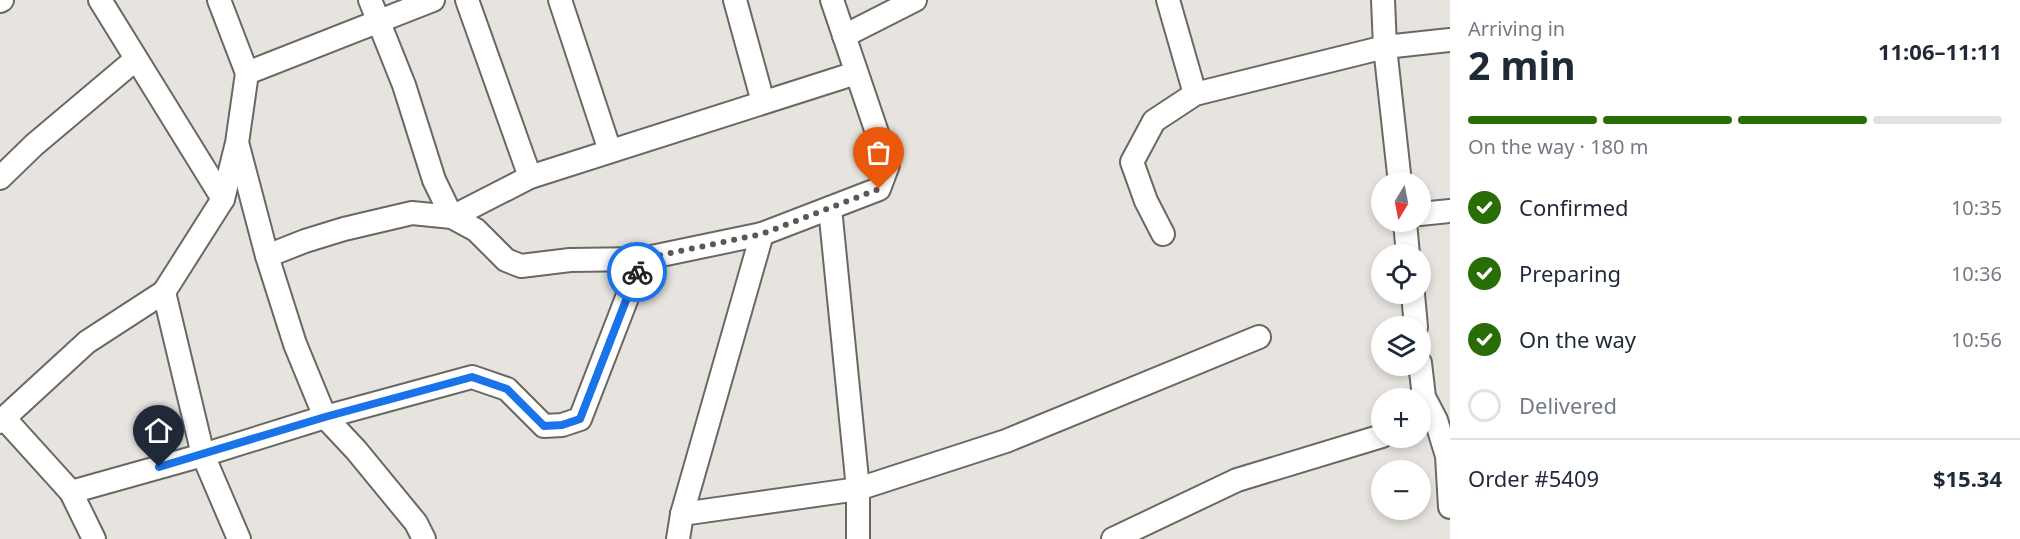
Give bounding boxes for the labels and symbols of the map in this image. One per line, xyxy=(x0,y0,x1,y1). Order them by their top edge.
pin xyxy=(853,127,904,189)
north arrow xyxy=(1371,172,1431,232)
courier xyxy=(607,242,667,302)
pin xyxy=(133,405,184,467)

